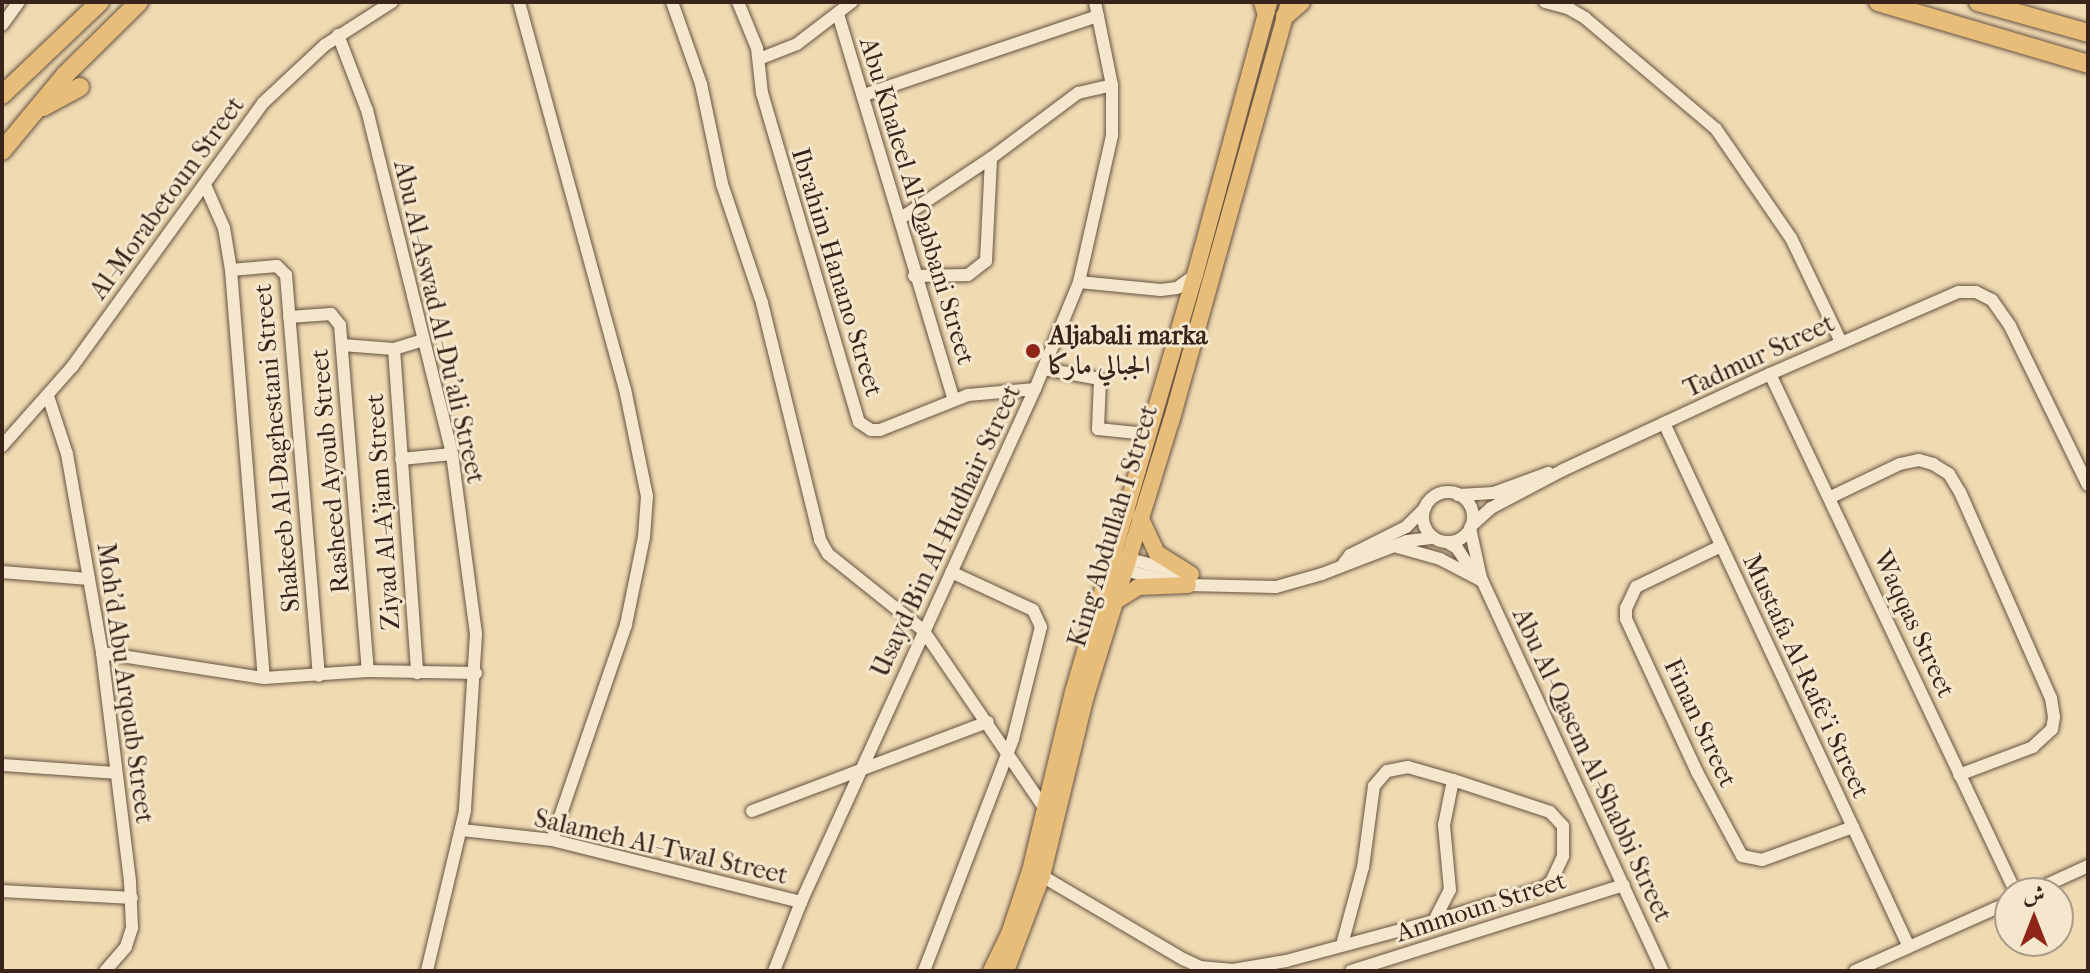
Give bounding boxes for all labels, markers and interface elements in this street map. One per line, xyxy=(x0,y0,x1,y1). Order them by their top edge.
street label: Abu Khaleel Al-Qabbani Street xyxy=(852,34,982,368)
street label: Al-Morabetoun Street xyxy=(83,91,251,305)
street label: Ibrahim Hanano Street xyxy=(784,144,890,400)
street label: Abu Al-Aswad Al-Du’ali Street xyxy=(387,158,491,486)
street label: Shakeeb Al-Daghestani Street xyxy=(247,282,307,614)
street label: Tadmur Street xyxy=(1679,307,1839,405)
place label: Aljabali marka الجبالي ماركا xyxy=(1049,320,1208,382)
marker: Aljabali marka الجبالي ماركا xyxy=(1024,342,1042,360)
street label: Rasheed Ayoub Street xyxy=(304,348,356,594)
street label: Usayd Bin Al-Hudhair Street xyxy=(865,380,1027,682)
street label: Ziyad Al-A’jam Street xyxy=(359,393,407,631)
street label: King Abdullah I Street xyxy=(1061,401,1165,651)
street label: Moh’d Abu Arqoub Street xyxy=(90,541,160,825)
street label: Waqqas Street xyxy=(1866,546,1962,702)
street label: Mustafa Al-Rafe’i Street xyxy=(1736,549,1876,803)
street label: Abu Al-Qasem Al-Shabbi Street xyxy=(1505,603,1679,927)
street label: Finan Street xyxy=(1657,654,1743,792)
street label: Salameh Al-Twal Street xyxy=(531,803,791,891)
street label: Ammoun Street xyxy=(1392,865,1570,949)
north arrow xyxy=(1994,877,2074,957)
text: ش xyxy=(2023,882,2045,908)

